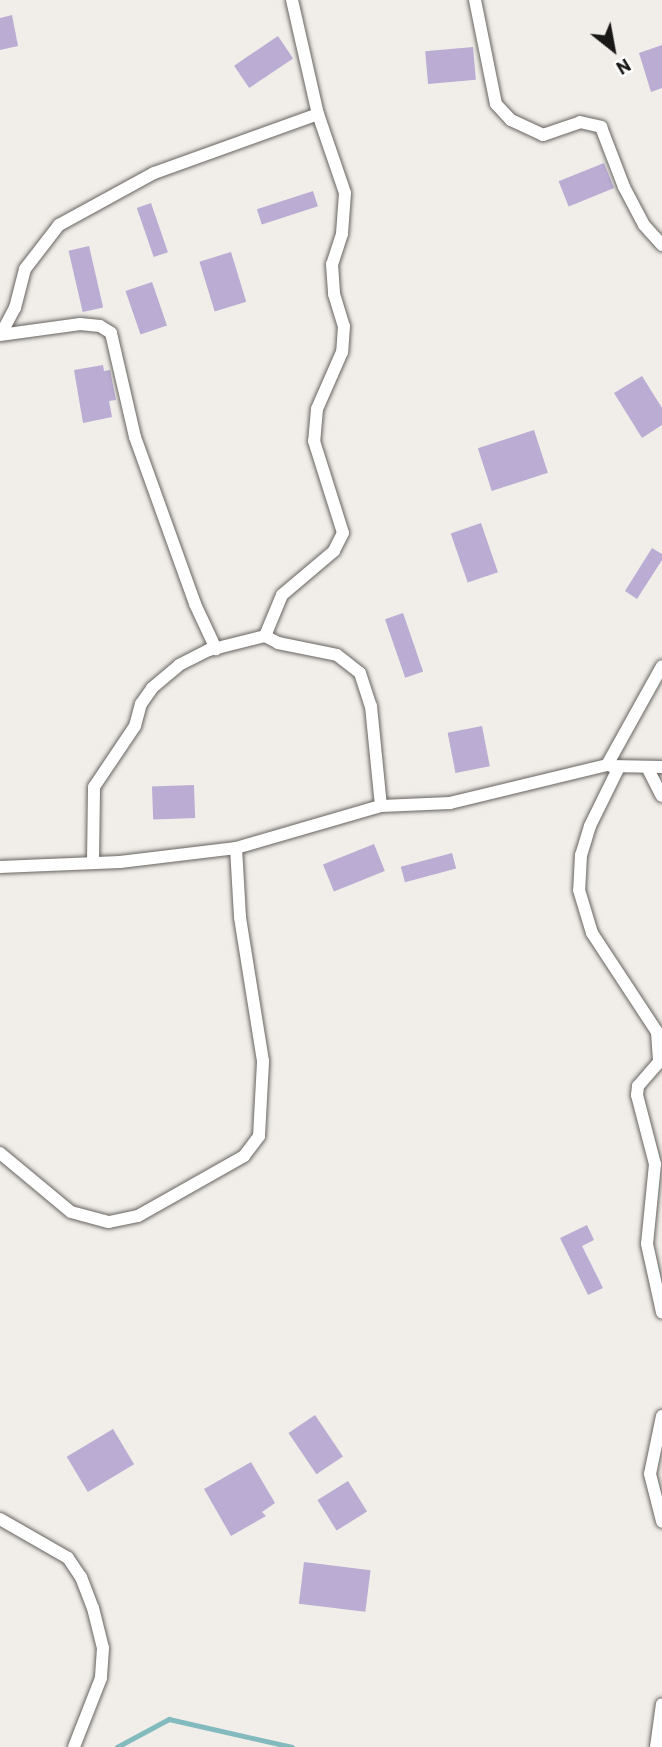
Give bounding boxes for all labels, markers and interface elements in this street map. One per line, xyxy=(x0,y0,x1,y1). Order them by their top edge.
north arrow xyxy=(578,14,648,84)
text: N xyxy=(613,54,635,81)

